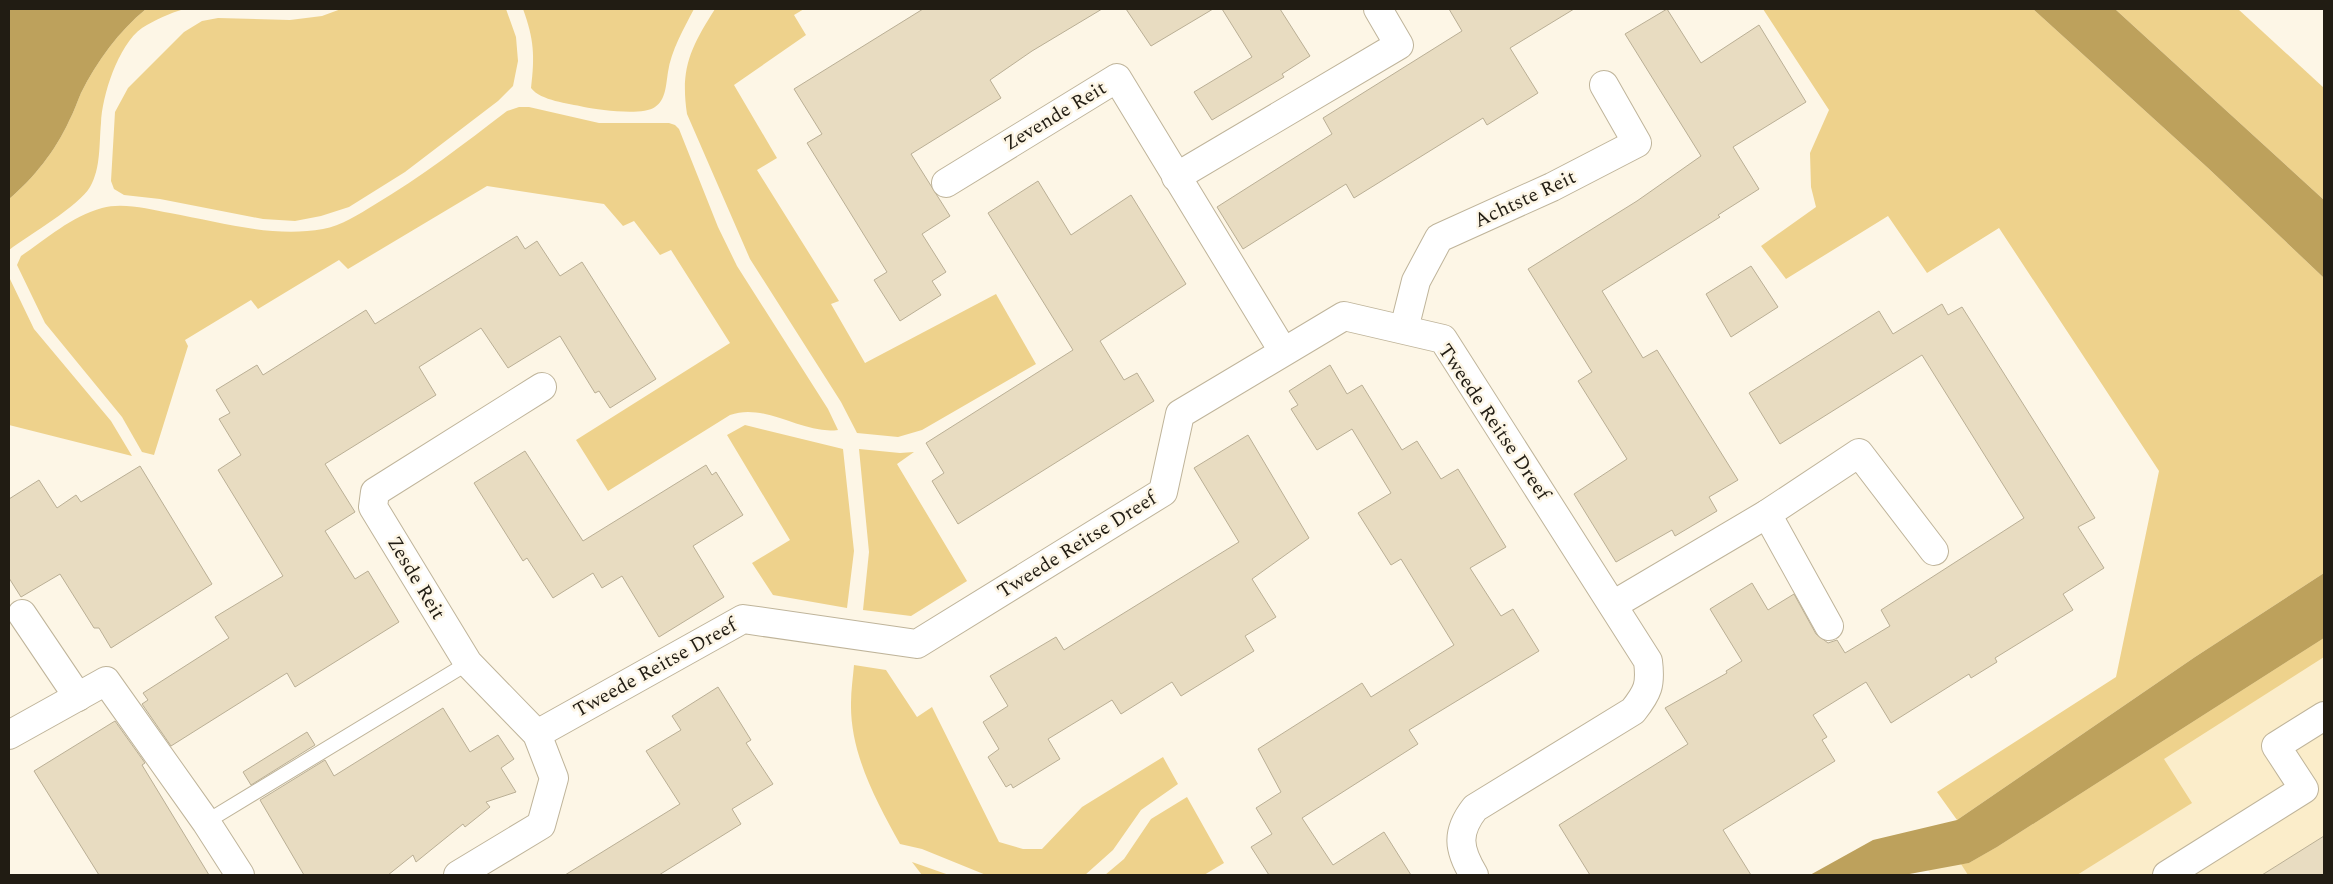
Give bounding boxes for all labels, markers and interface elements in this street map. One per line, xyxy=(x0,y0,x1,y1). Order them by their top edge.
street label: Zevende Reit xyxy=(998,73,1112,159)
street label: Achtste Reit xyxy=(1469,162,1581,236)
street label: Tweede Reitse Dreef xyxy=(1430,338,1559,508)
street label: Tweede Reitse Dreef xyxy=(991,483,1164,606)
street label: Zesde Reit xyxy=(379,530,453,626)
street label: Tweede Reitse Dreef xyxy=(568,609,744,725)

